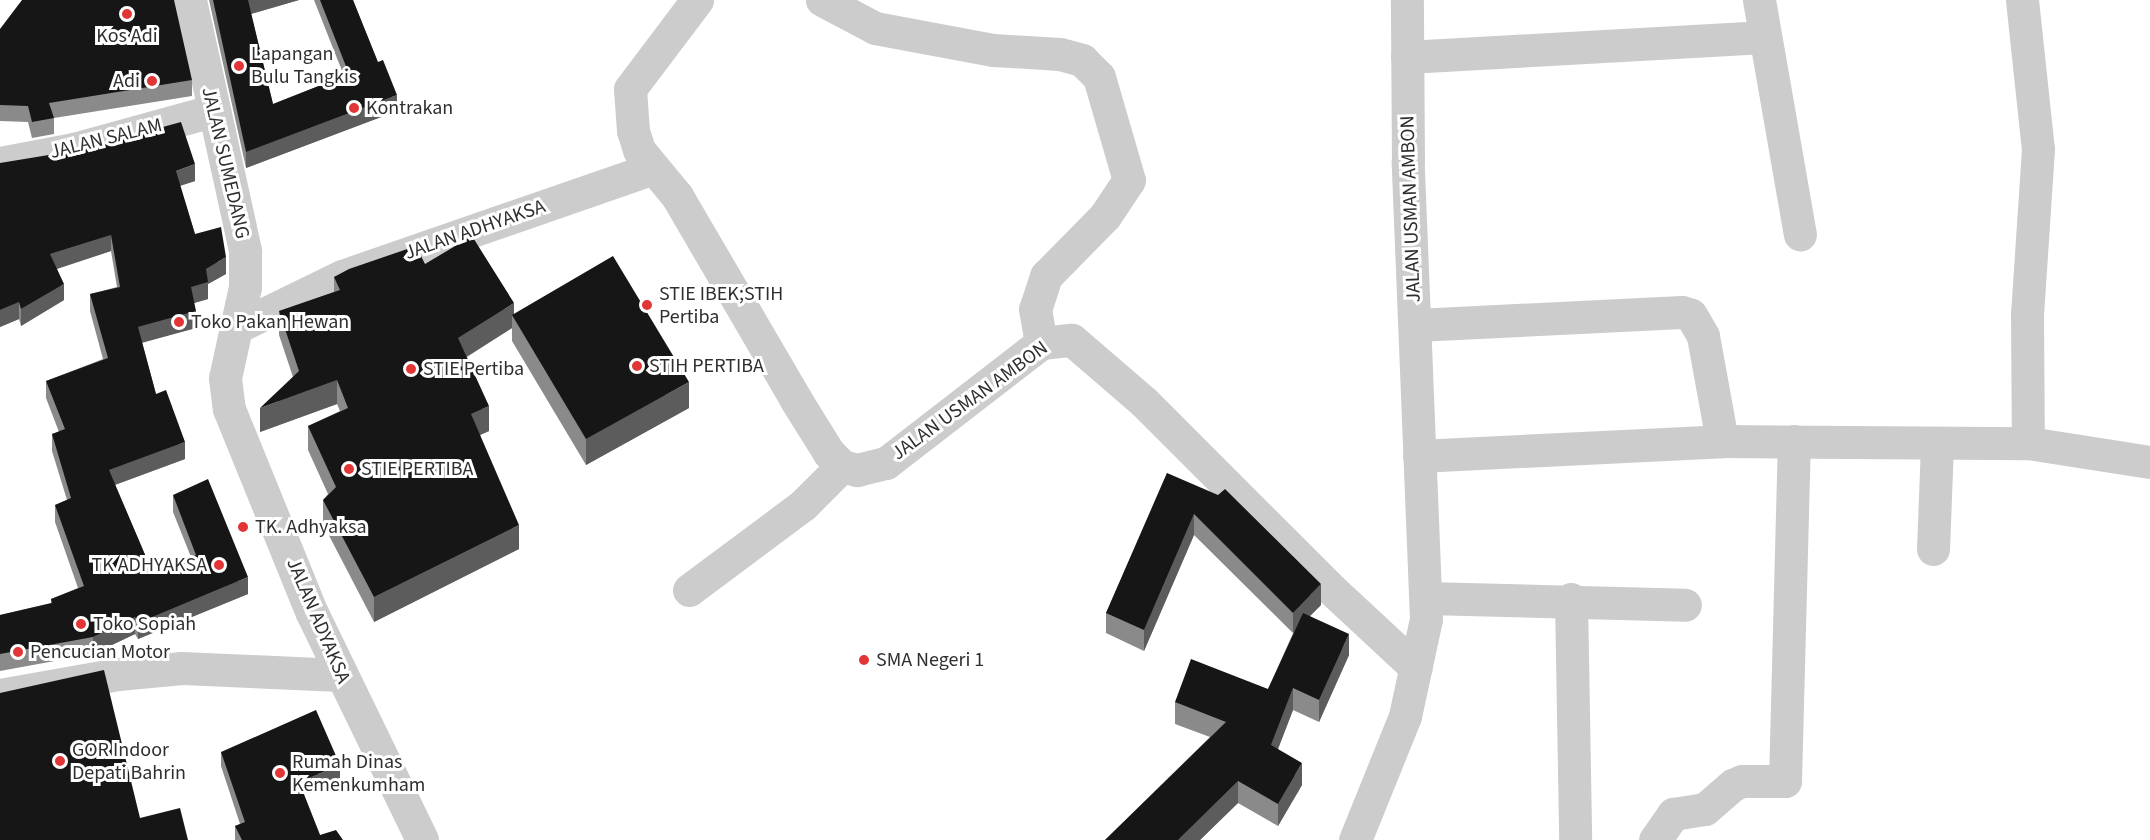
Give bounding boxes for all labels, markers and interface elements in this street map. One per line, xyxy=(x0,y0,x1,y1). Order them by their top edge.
marker: Kos Adi xyxy=(120,7,134,21)
place label: Kos Adi xyxy=(96,24,158,48)
place label: Lapangan Bulu Tangkis xyxy=(251,42,357,89)
marker: Lapangan Bulu Tangkis xyxy=(232,59,246,73)
place label: Adi xyxy=(113,69,140,93)
marker: Adi xyxy=(145,74,159,88)
street label: JALAN SUMEDANG xyxy=(196,85,254,241)
place label: Kontrakan xyxy=(366,96,453,120)
marker: Kontrakan xyxy=(347,101,361,115)
street label: JALAN SALAM xyxy=(47,113,165,165)
street label: JALAN USMAN AMBON xyxy=(1396,115,1426,303)
street label: JALAN ADHYAKSA xyxy=(401,195,549,265)
place label: STIE IBEK;STIH Pertiba xyxy=(659,282,783,329)
marker: STIE IBEK;STIH Pertiba xyxy=(640,298,654,312)
place label: Toko Pakan Hewan xyxy=(191,310,349,334)
marker: Toko Pakan Hewan xyxy=(172,315,186,329)
street label: JALAN USMAN AMBON xyxy=(887,336,1053,466)
place label: STIH PERTIBA xyxy=(649,354,764,378)
place label: STIE Pertiba xyxy=(423,357,524,381)
marker: STIH PERTIBA xyxy=(630,359,644,373)
marker: STIE Pertiba xyxy=(404,362,418,376)
place label: STIE PERTIBA xyxy=(361,457,473,481)
marker: STIE PERTIBA xyxy=(342,462,356,476)
place label: TK. Adhyaksa xyxy=(255,515,366,539)
marker: TK. Adhyaksa xyxy=(236,520,250,534)
place label: TK ADHYAKSA xyxy=(91,553,207,577)
street label: JALAN ADYAKSA xyxy=(281,555,355,687)
marker: TK ADHYAKSA xyxy=(212,558,226,572)
place label: Toko Sopiah xyxy=(93,612,196,636)
marker: Toko Sopiah xyxy=(74,617,88,631)
place label: Pencucian Motor xyxy=(30,640,170,664)
marker: Pencucian Motor xyxy=(11,645,25,659)
place label: SMA Negeri 1 xyxy=(876,648,984,672)
marker: SMA Negeri 1 xyxy=(857,653,871,667)
place label: GOR Indoor Depati Bahrin xyxy=(72,738,186,785)
place label: Rumah Dinas Kemenkumham xyxy=(292,750,425,797)
marker: GOR Indoor Depati Bahrin xyxy=(53,754,67,768)
marker: Rumah Dinas Kemenkumham xyxy=(273,766,287,780)

